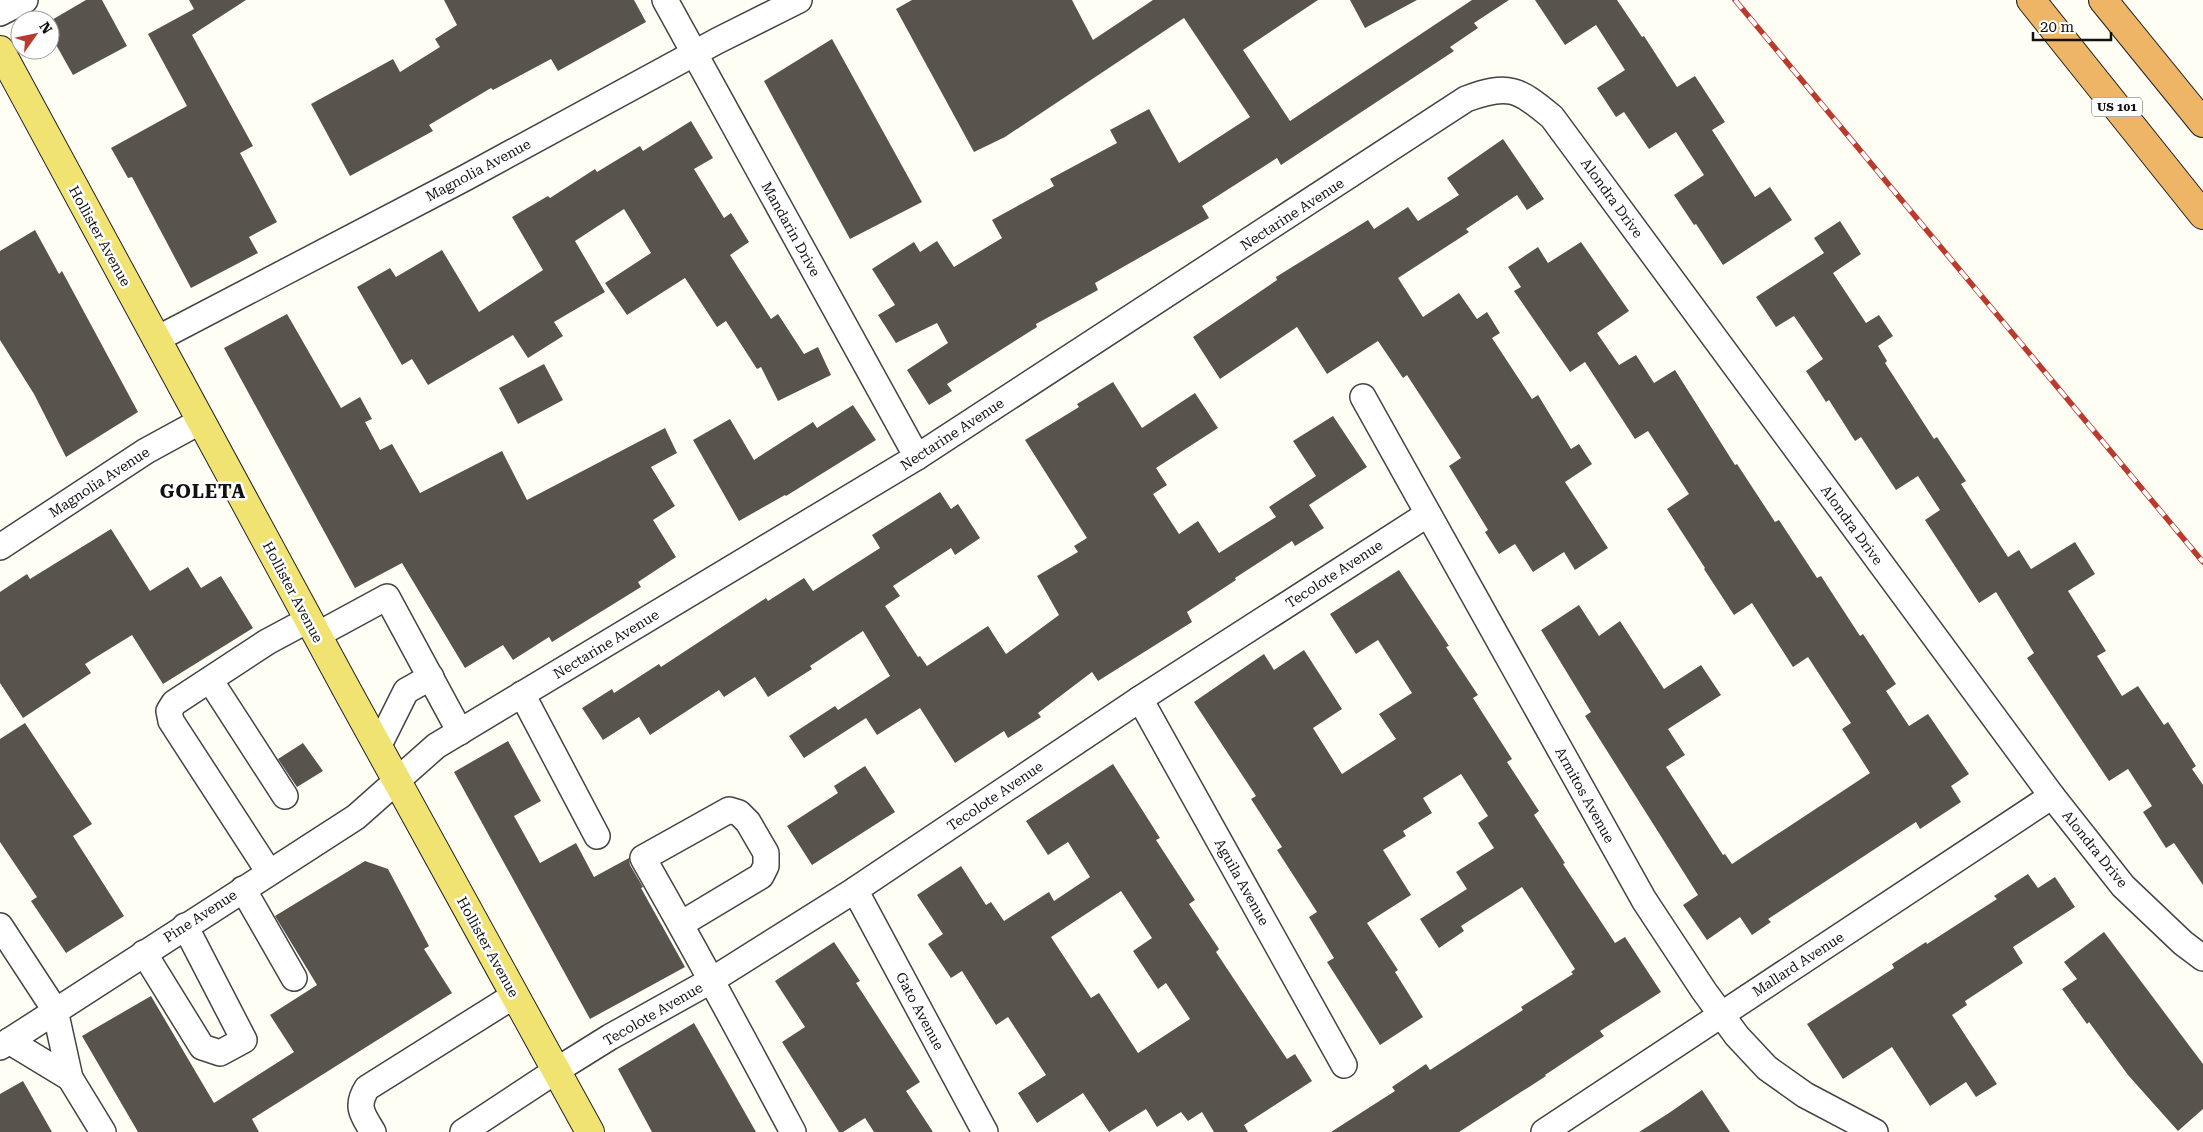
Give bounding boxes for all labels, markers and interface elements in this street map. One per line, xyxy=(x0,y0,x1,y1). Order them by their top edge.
north arrow xyxy=(10,10,60,60)
scale bar xyxy=(2033,10,2110,42)
text: 20 m xyxy=(2040,18,2075,36)
text: N xyxy=(36,19,56,37)
road number: US 101 xyxy=(2092,98,2142,116)
street label: Magnolia Avenue xyxy=(423,135,533,204)
street label: Alondra Drive xyxy=(1578,155,1646,241)
street label: Nectarine Avenue xyxy=(1237,174,1347,253)
street label: Mandarin Drive xyxy=(758,179,824,279)
street label: Hollister Avenue xyxy=(66,183,134,289)
street label: Nectarine Avenue xyxy=(897,394,1007,473)
street label: Magnolia Avenue xyxy=(46,443,152,520)
district label: GOLETA xyxy=(160,480,246,503)
street label: Alondra Drive xyxy=(1818,482,1886,568)
street label: Tecolote Avenue xyxy=(1283,537,1386,611)
street label: Hollister Avenue xyxy=(260,539,327,646)
street label: Nectarine Avenue xyxy=(550,606,662,682)
street label: Armitos Avenue xyxy=(1552,744,1618,846)
street label: Tecolote Avenue xyxy=(944,758,1046,834)
street label: Alondra Drive xyxy=(2059,807,2131,891)
street label: Aguila Avenue xyxy=(1212,836,1273,928)
street label: Pine Avenue xyxy=(160,886,240,946)
street label: Hollister Avenue xyxy=(454,894,522,1000)
street label: Mallard Avenue xyxy=(1749,928,1847,999)
street label: Gato Avenue xyxy=(893,969,947,1053)
street label: Tecolote Avenue xyxy=(600,979,706,1049)

